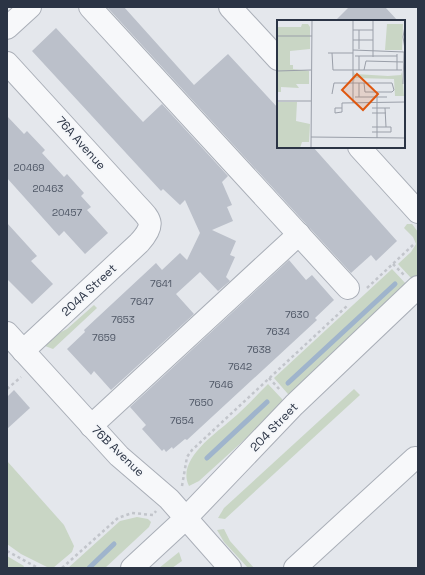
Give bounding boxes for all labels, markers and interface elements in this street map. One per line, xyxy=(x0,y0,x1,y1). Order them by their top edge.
inset map xyxy=(277,20,405,148)
street label: 76A Avenue xyxy=(53,113,109,173)
house number: 20469 xyxy=(14,161,44,174)
house number: 20463 xyxy=(33,182,63,195)
house number: 20457 xyxy=(52,206,82,219)
street label: 204A Street xyxy=(58,260,120,320)
house number: 7641 xyxy=(150,277,172,290)
house number: 7647 xyxy=(130,295,154,308)
house number: 7630 xyxy=(285,308,309,321)
house number: 7653 xyxy=(111,313,135,326)
house number: 7634 xyxy=(266,325,290,338)
house number: 7659 xyxy=(92,331,116,344)
house number: 7638 xyxy=(247,343,271,356)
house number: 7642 xyxy=(228,360,252,373)
house number: 7646 xyxy=(209,378,233,391)
house number: 7650 xyxy=(189,396,213,409)
street label: 204 Street xyxy=(247,399,301,455)
house number: 7654 xyxy=(170,414,194,427)
street label: 76B Avenue xyxy=(88,422,148,480)

